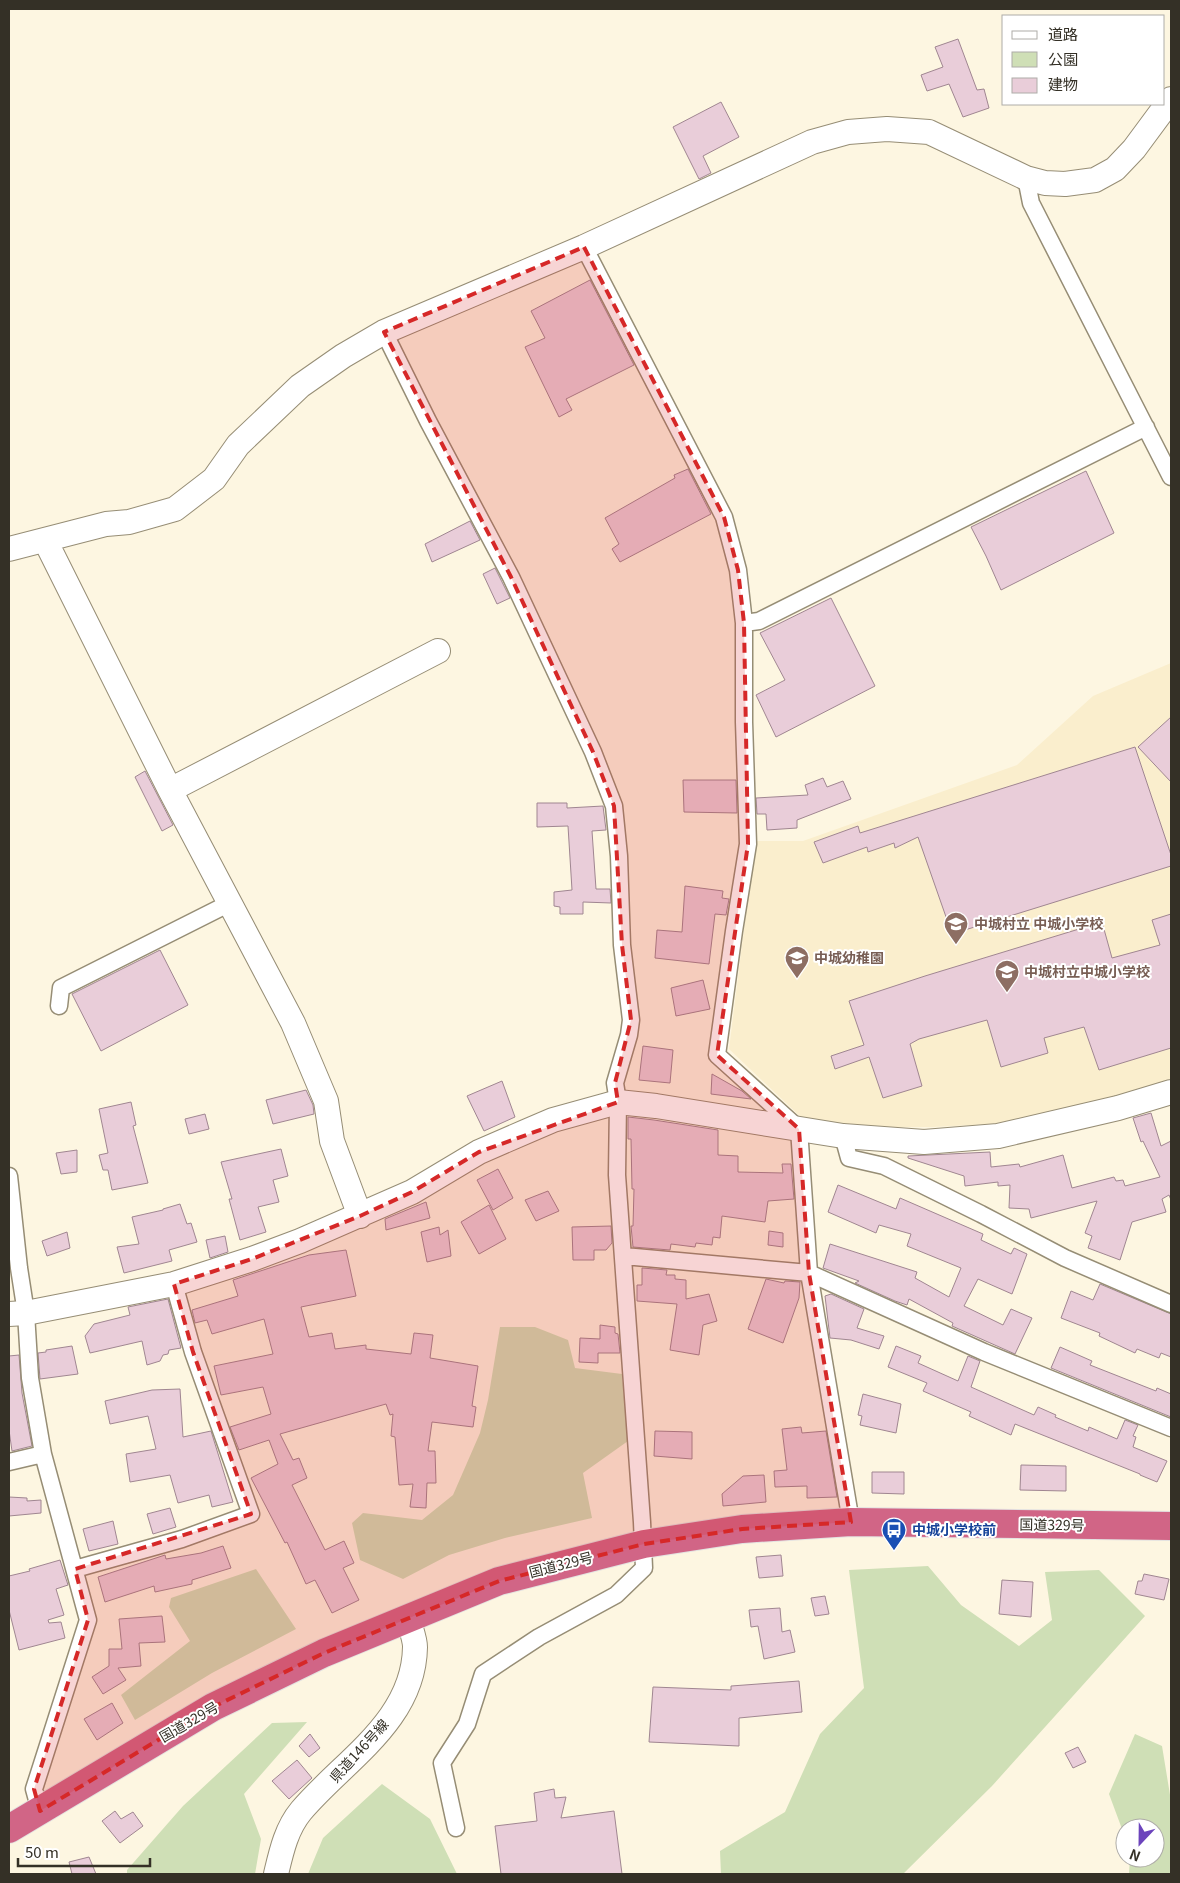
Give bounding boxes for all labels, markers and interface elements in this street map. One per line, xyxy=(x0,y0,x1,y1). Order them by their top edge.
legend xyxy=(1002,15,1165,105)
text: 道路 xyxy=(1048,23,1078,44)
text: 公園 xyxy=(1048,48,1078,69)
text: 建物 xyxy=(1048,73,1078,94)
school or university icon: 中城村立 中城小学校 xyxy=(943,911,969,945)
place label: 中城村立 中城小学校 xyxy=(974,913,1103,933)
school or university icon: 中城幼稚園 xyxy=(784,945,810,979)
place label: 中城幼稚園 xyxy=(814,947,884,967)
school or university icon: 中城村立中城小学校 xyxy=(994,959,1020,993)
place label: 中城村立中城小学校 xyxy=(1024,961,1150,981)
street label: 国道329号 xyxy=(1019,1513,1085,1535)
bus stop icon: 中城小学校前 xyxy=(881,1517,907,1551)
place label: 中城小学校前 xyxy=(912,1519,996,1539)
street label: 国道329号 xyxy=(527,1546,595,1582)
street label: 国道329号 xyxy=(155,1696,222,1746)
street label: 県道146号線 xyxy=(324,1714,392,1786)
north arrow xyxy=(1115,1818,1165,1868)
scale bar xyxy=(18,1836,150,1868)
text: 50 m xyxy=(25,1841,59,1862)
text: N xyxy=(1126,1845,1143,1867)

